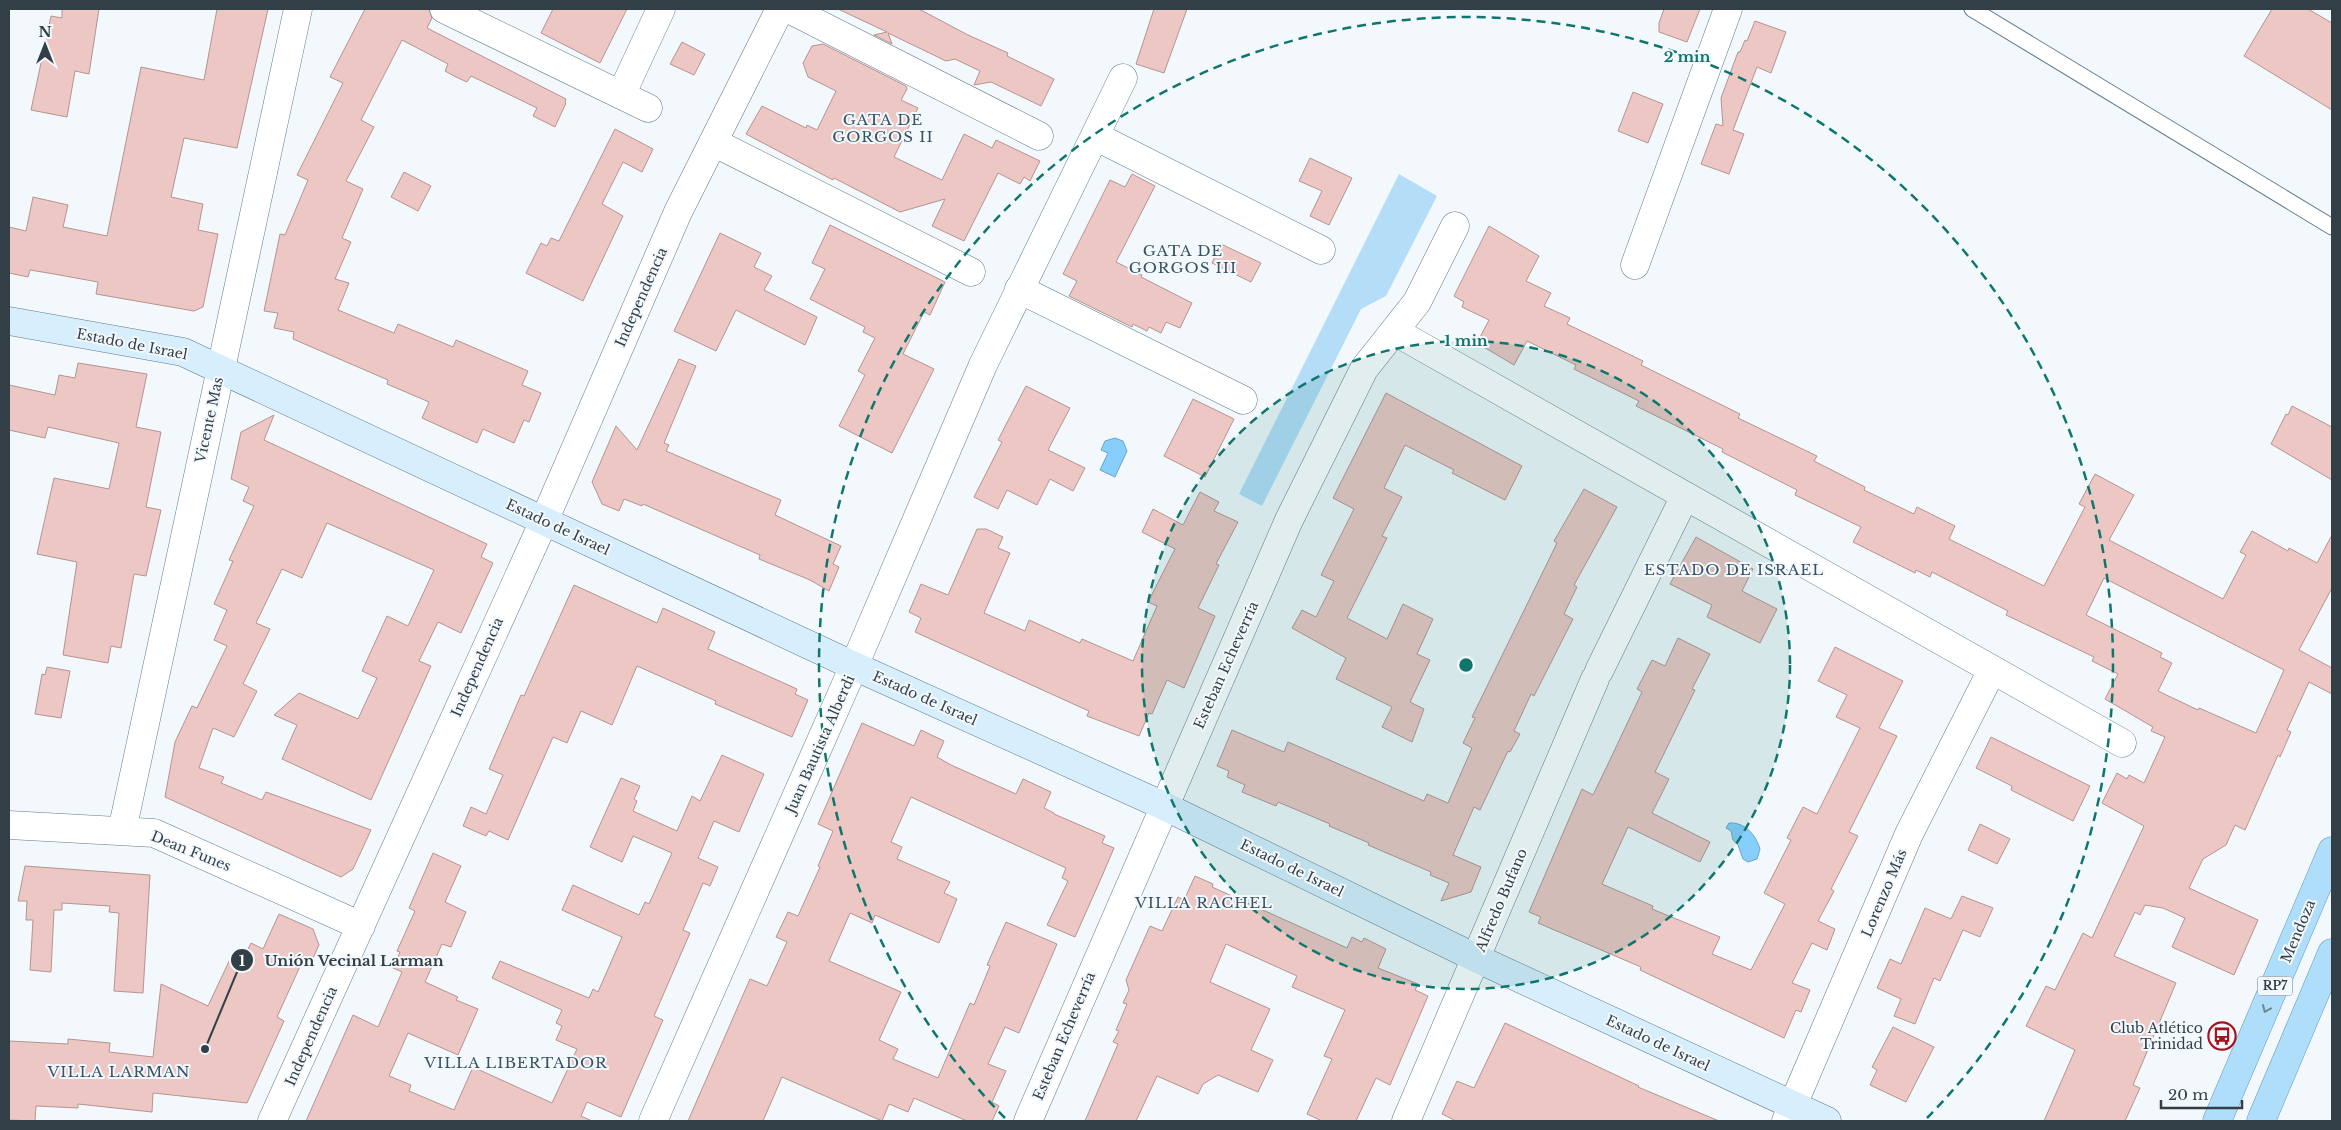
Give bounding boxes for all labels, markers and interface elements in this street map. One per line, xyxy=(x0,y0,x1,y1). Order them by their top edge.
north arrow xyxy=(20,20,70,70)
text: N xyxy=(38,23,52,41)
text: 2 min xyxy=(1664,47,1710,66)
district label: GATA DE GORGOS II xyxy=(832,110,934,146)
district label: GATA DE GORGOS III xyxy=(1129,241,1237,277)
street label: Independencia xyxy=(611,244,671,350)
street label: Estado de Israel xyxy=(75,324,190,364)
text: 1 min xyxy=(1444,331,1488,350)
street label: Vicente Mas xyxy=(191,375,227,466)
street label: Estado de Israel xyxy=(503,495,613,559)
district label: ESTADO DE ISRAEL xyxy=(1644,560,1824,579)
street label: Esteban Echeverría xyxy=(1190,598,1262,732)
street label: Independencia xyxy=(447,614,507,720)
centre of rings xyxy=(1457,656,1475,674)
street label: Estado de Israel xyxy=(870,667,981,729)
street label: Juan Bautista Alberdi xyxy=(780,672,859,818)
street label: Dean Funes xyxy=(148,827,234,875)
street label: Estado de Israel xyxy=(1237,835,1347,901)
street label: Alfredo Bufano xyxy=(1471,846,1531,955)
street label: Lorenzo Más xyxy=(1857,846,1911,940)
district label: VILLA RACHEL xyxy=(1134,893,1273,912)
street label: Mendoza xyxy=(2277,897,2319,965)
callout: Unión Vecinal Larman xyxy=(229,945,454,975)
text: 1 xyxy=(239,951,246,970)
text: Unión Vecinal Larman xyxy=(264,951,444,970)
street label: Esteban Echeverría xyxy=(1029,969,1099,1103)
road number: RP7 xyxy=(2258,976,2292,996)
street label: Independencia xyxy=(281,983,341,1089)
one-way arrow xyxy=(2261,1004,2272,1013)
street label: Estado de Israel xyxy=(1603,1011,1713,1075)
place label: Club Atlético Trinidad xyxy=(2110,1019,2204,1053)
bus stop icon: Club Atlético Trinidad xyxy=(2207,1021,2237,1051)
district label: VILLA LIBERTADOR xyxy=(423,1053,608,1072)
district label: VILLA LARMAN xyxy=(47,1062,190,1081)
scale bar xyxy=(2161,1078,2242,1110)
text: 20 m xyxy=(2168,1085,2208,1104)

